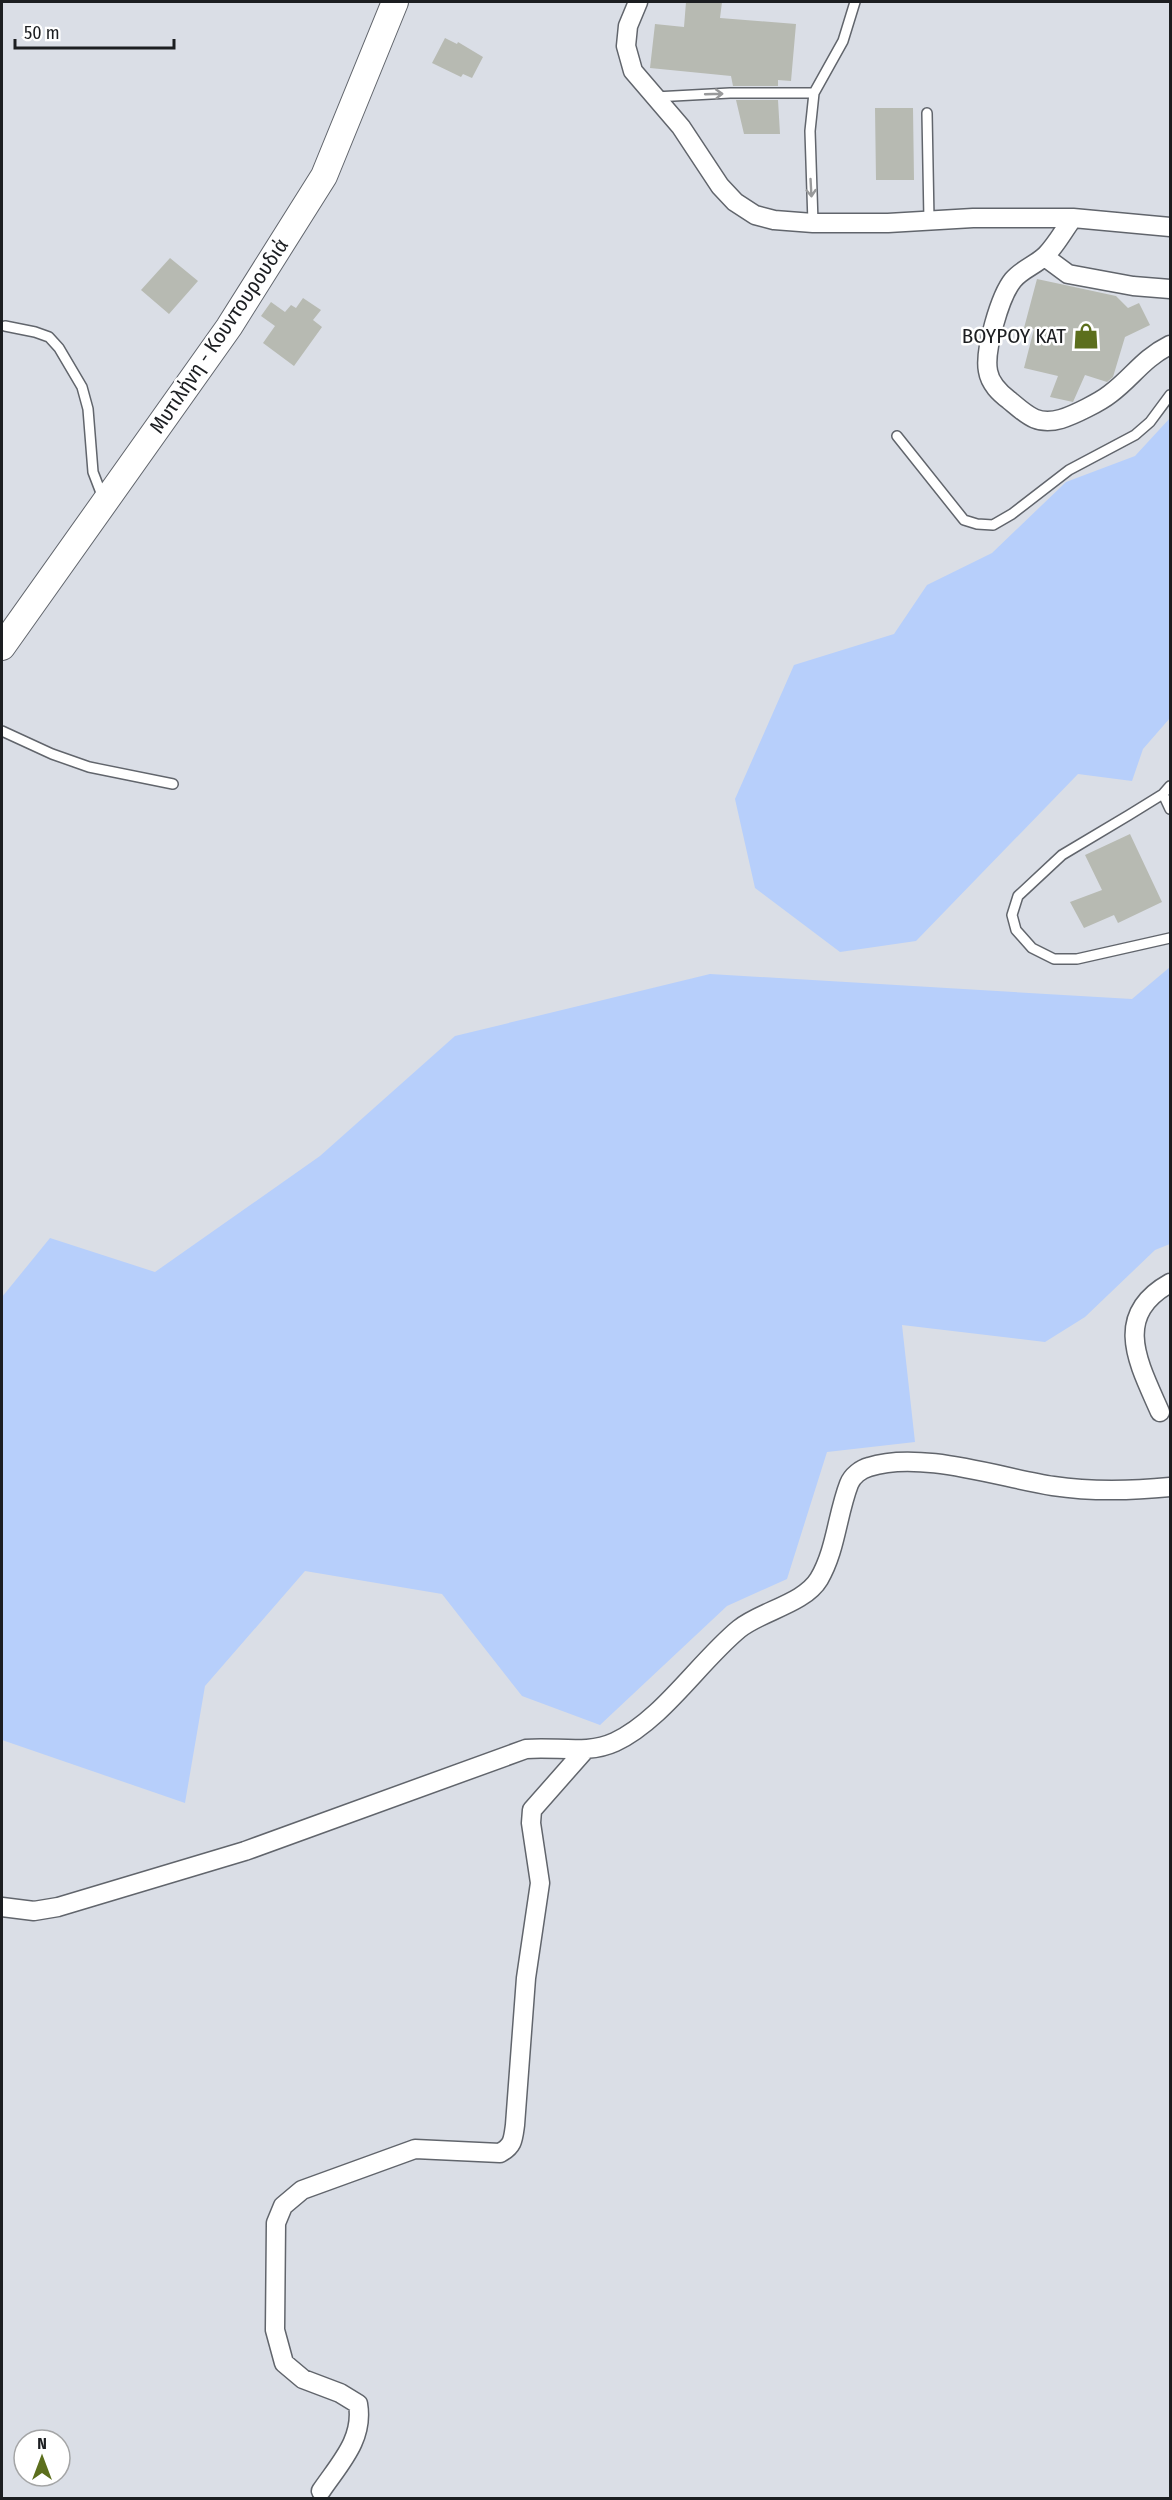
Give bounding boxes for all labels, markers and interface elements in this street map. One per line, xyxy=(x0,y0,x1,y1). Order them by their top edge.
scale bar xyxy=(15,12,174,50)
text: 50 m xyxy=(24,22,60,44)
one-way arrow xyxy=(703,88,723,100)
one-way arrow xyxy=(805,177,816,197)
street label: Μυτιλήνη - Κουντουρουδιά xyxy=(144,234,294,438)
shop icon: ΒΟΥΡΟΥ ΚΑΤ xyxy=(1071,321,1101,351)
place label: ΒΟΥΡΟΥ ΚΑΤ xyxy=(962,323,1066,349)
north arrow xyxy=(12,2428,72,2488)
text: N xyxy=(37,2434,47,2453)

